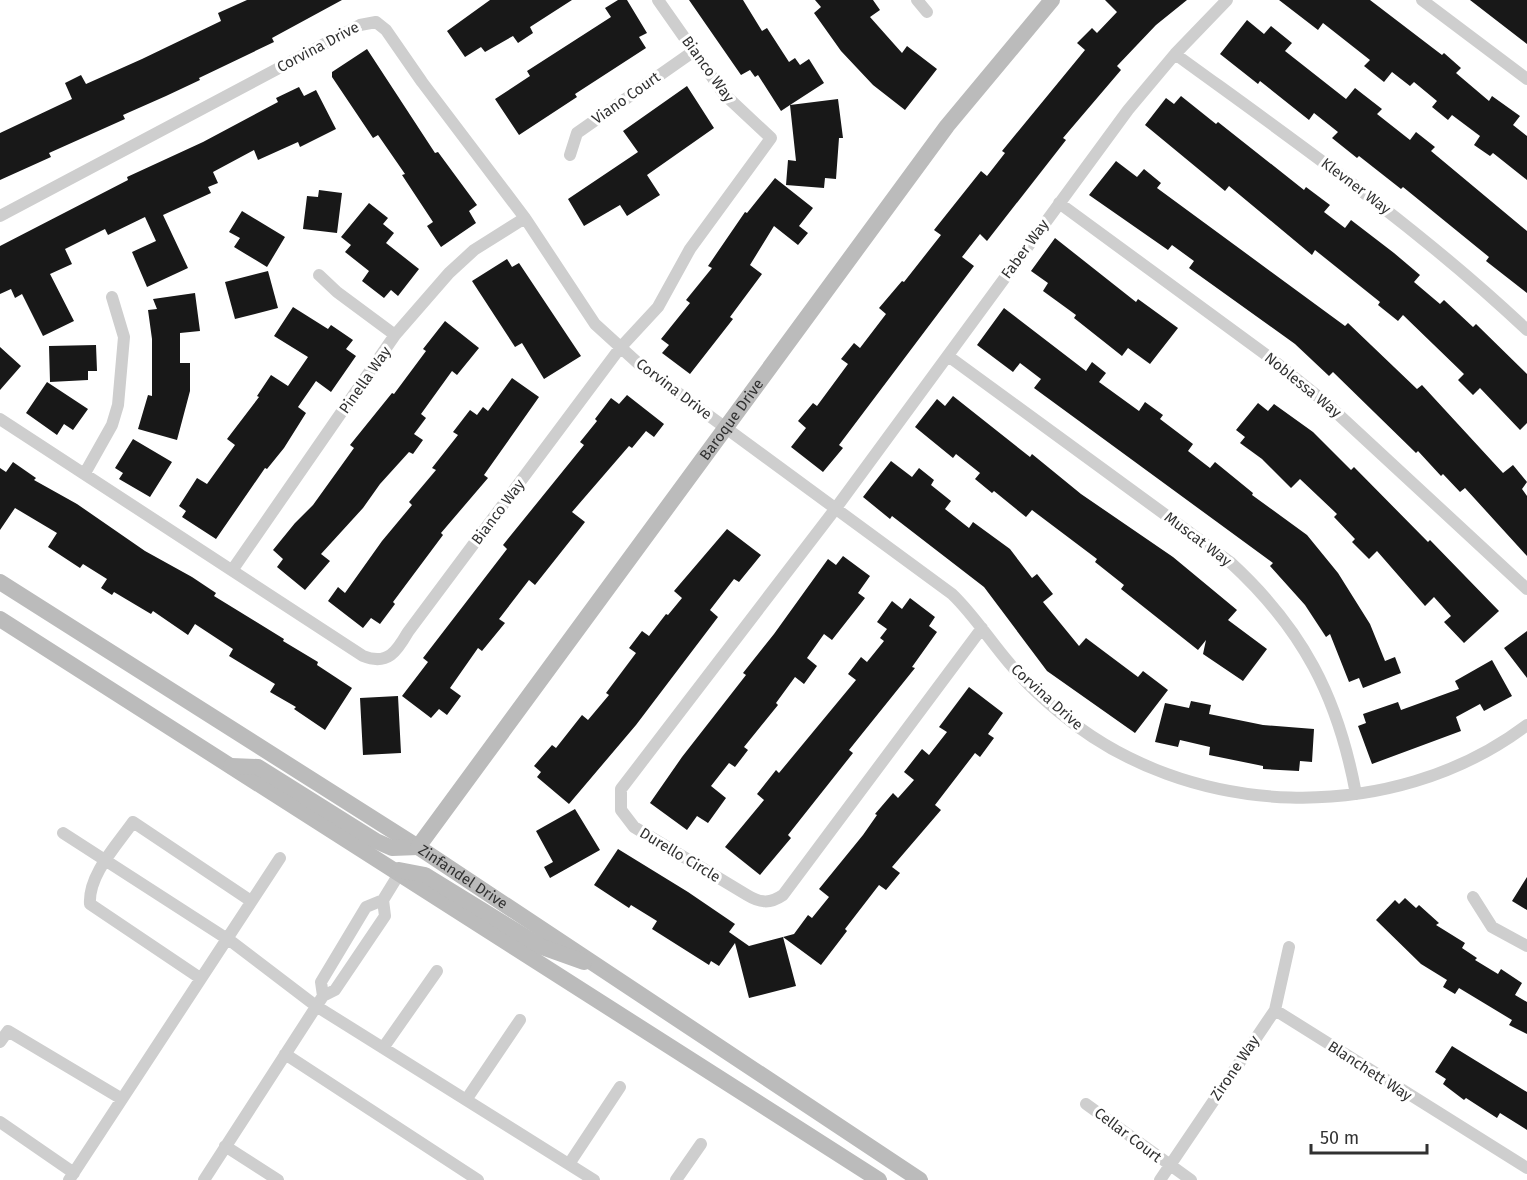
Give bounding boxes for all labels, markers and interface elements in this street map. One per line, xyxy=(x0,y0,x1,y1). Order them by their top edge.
street label: Corvina Drive xyxy=(274,18,362,76)
street label: Bianco Way xyxy=(678,32,738,106)
street label: Viano Court xyxy=(588,68,664,128)
street label: Klevner Way xyxy=(1318,154,1395,218)
street label: Faber Way xyxy=(998,215,1053,282)
street label: Pinella Way xyxy=(335,342,395,417)
street label: Noblessa Way xyxy=(1261,349,1345,422)
street label: Corvina Drive xyxy=(632,355,716,423)
street label: Baroque Drive xyxy=(696,375,767,464)
street label: Bianco Way xyxy=(468,475,529,548)
street label: Muscat Way xyxy=(1161,508,1236,570)
street label: Corvina Drive xyxy=(1007,660,1087,734)
street label: Durello Circle xyxy=(636,824,724,886)
street label: Zinfandel Drive xyxy=(415,841,511,913)
street label: Zirone Way xyxy=(1207,1032,1264,1104)
street label: Blanchett Way xyxy=(1325,1037,1416,1105)
street label: Cellar Court xyxy=(1091,1104,1166,1167)
scale bar xyxy=(1311,1117,1426,1155)
text: 50 m xyxy=(1320,1127,1359,1149)

